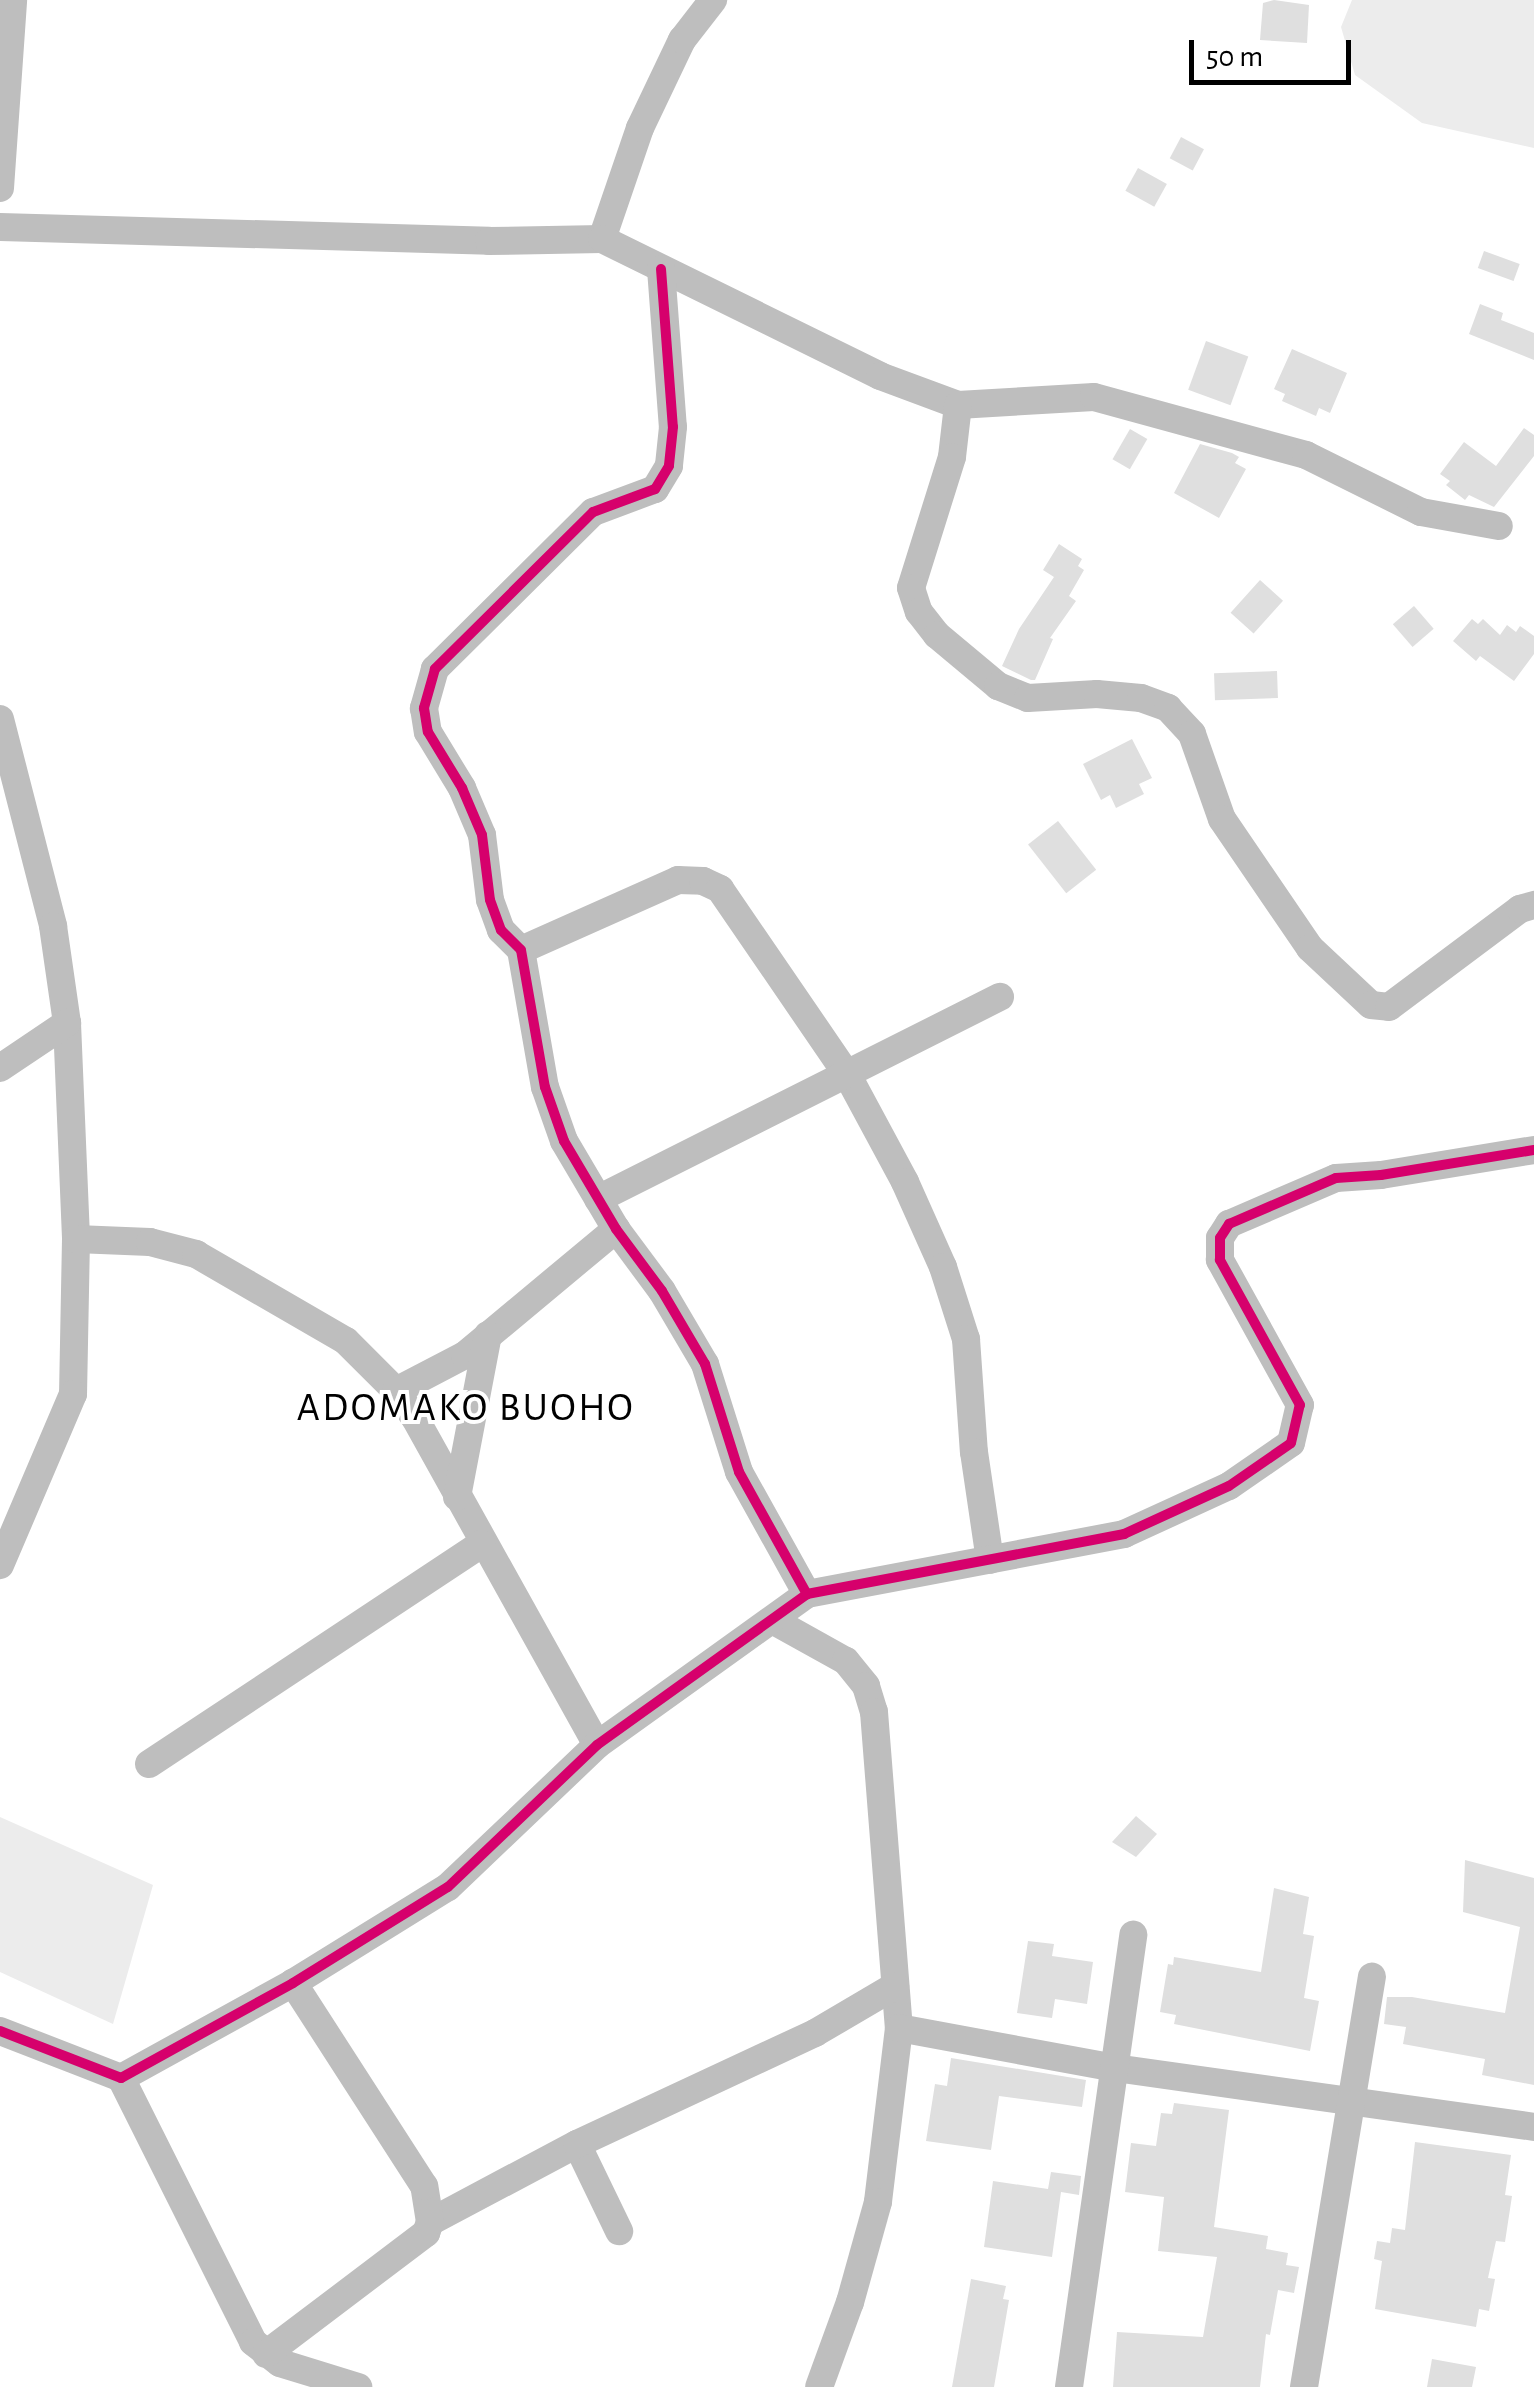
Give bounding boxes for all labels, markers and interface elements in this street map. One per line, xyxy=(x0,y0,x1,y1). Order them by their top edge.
scale bar xyxy=(1194,20,1356,82)
text: 50 m xyxy=(1206,42,1263,72)
district label: ADOMAKO BUOHO xyxy=(297,1384,635,1432)

